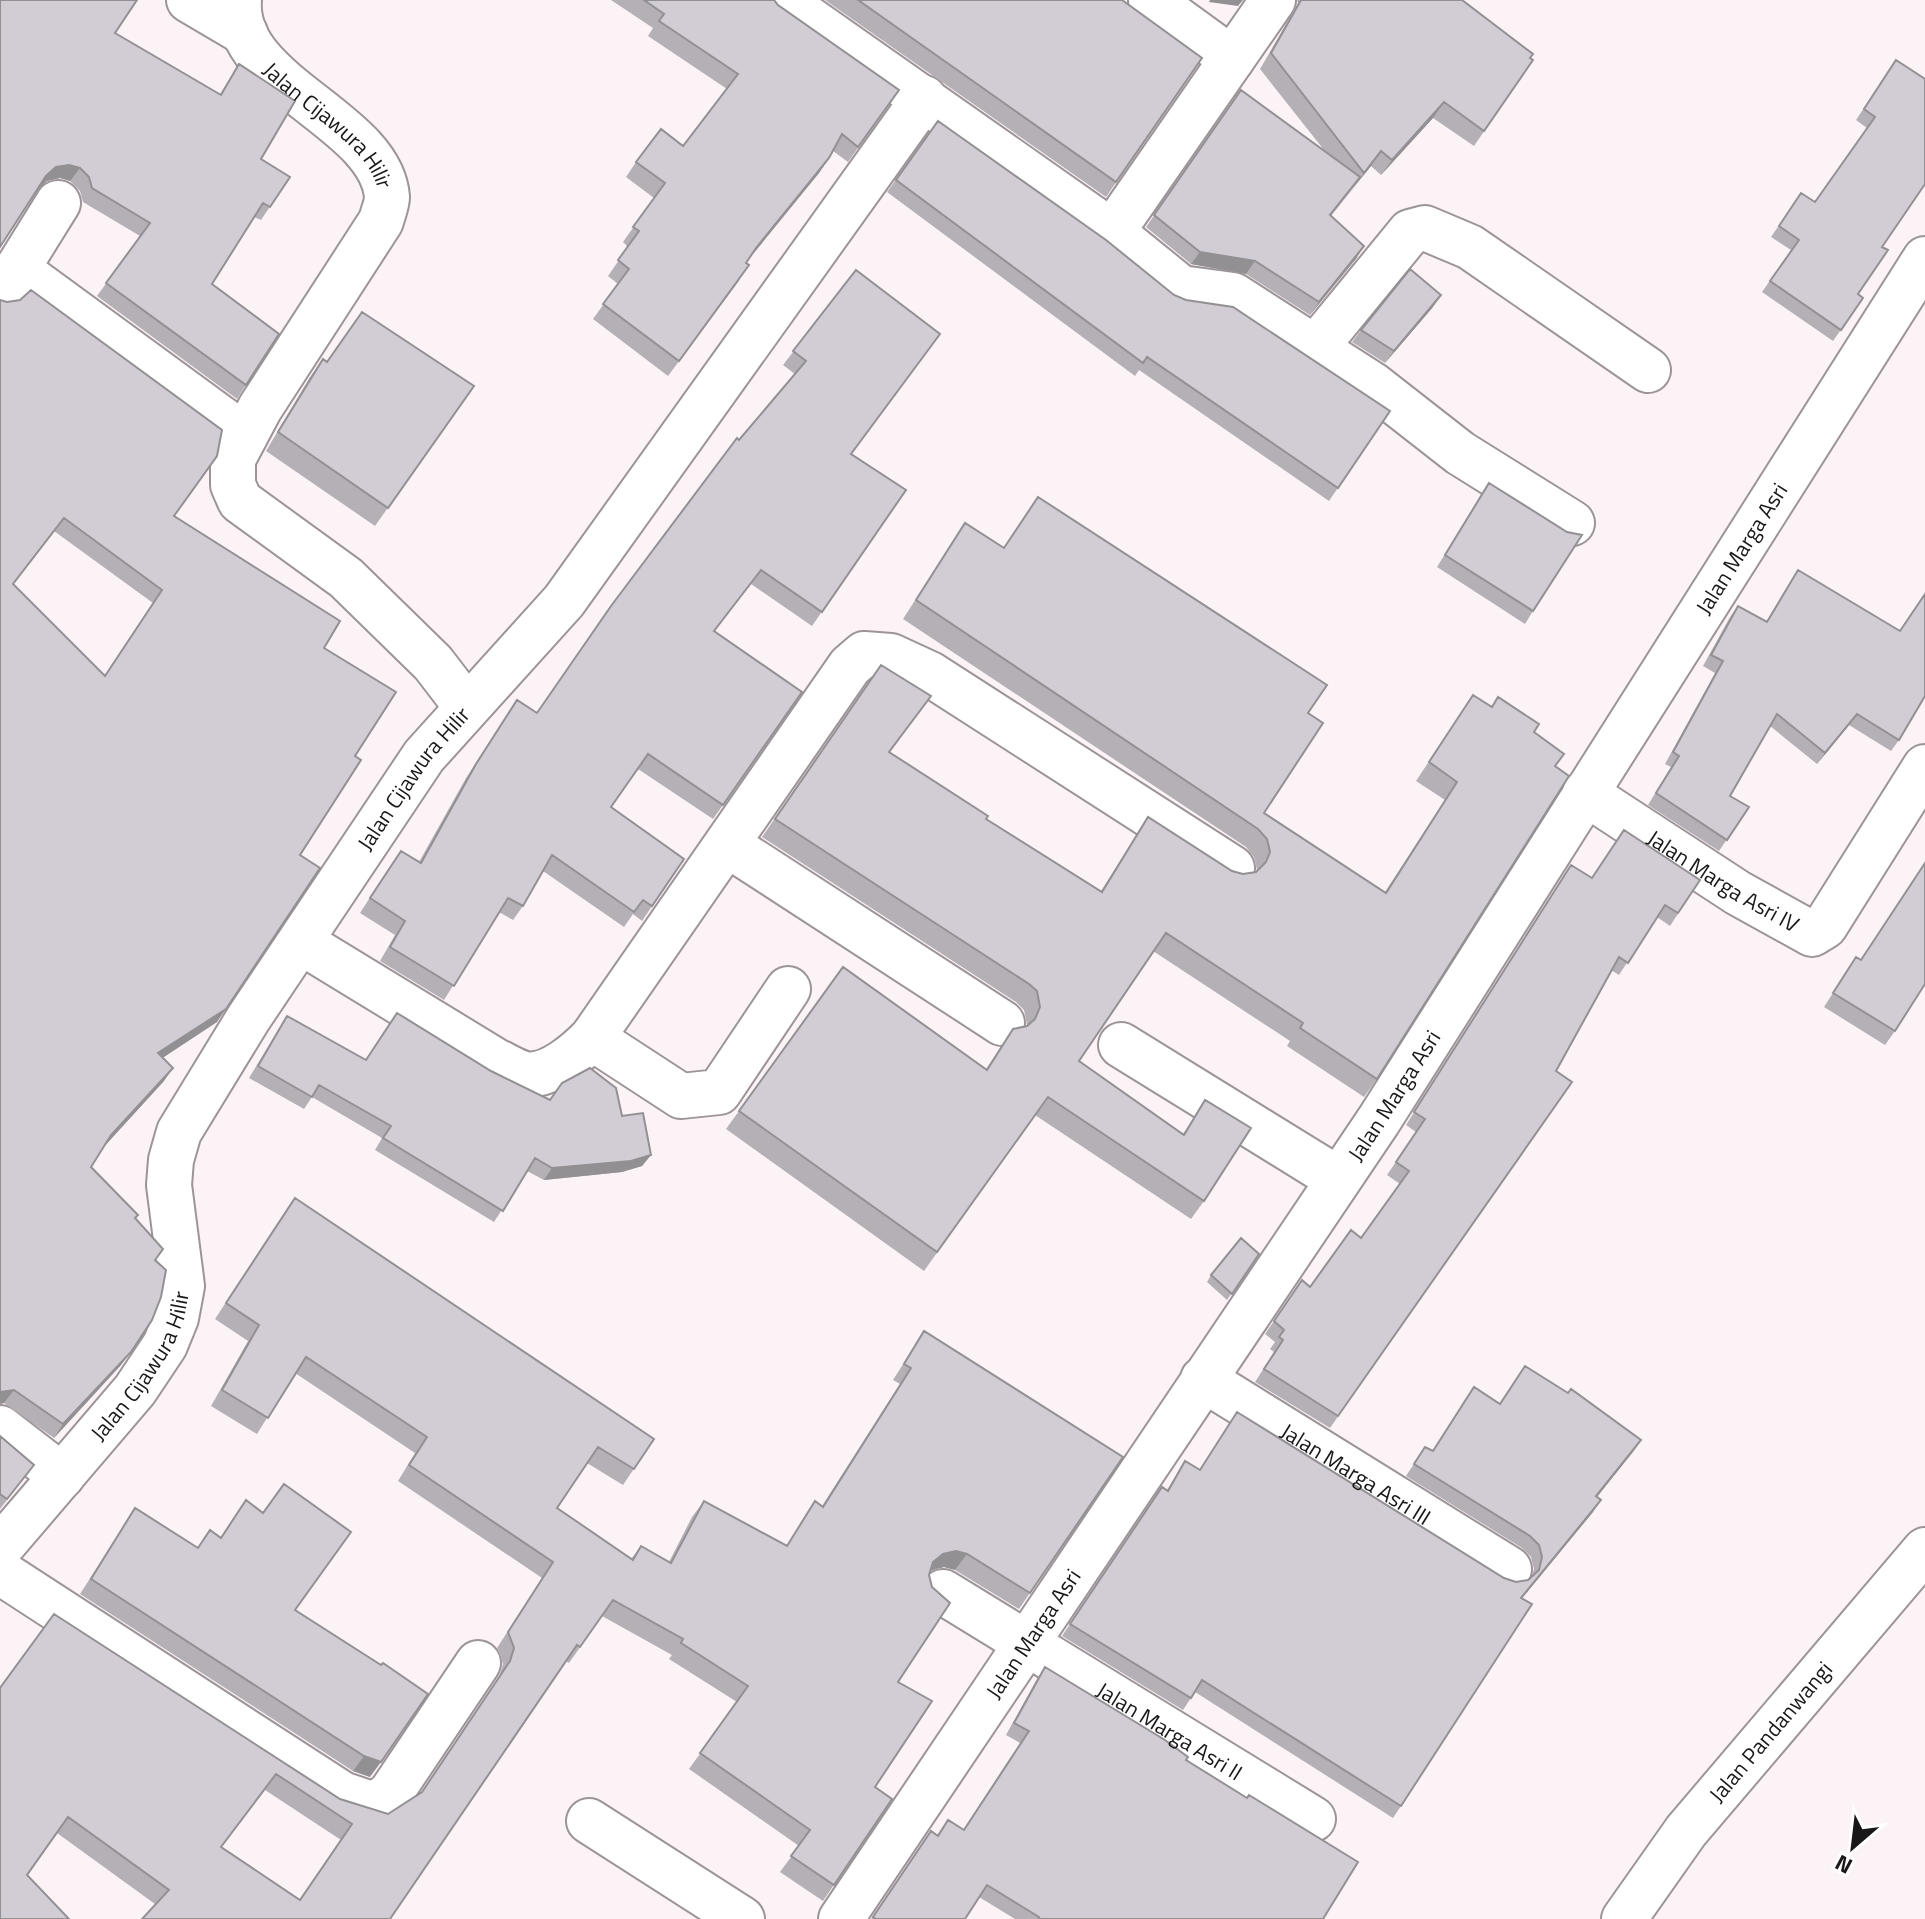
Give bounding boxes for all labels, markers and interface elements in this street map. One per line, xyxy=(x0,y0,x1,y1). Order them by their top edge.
street label: Jalan Cijawura Hilir xyxy=(255,54,402,193)
street label: Jalan Marga Asri xyxy=(1687,476,1796,621)
street label: Jalan Cijawura Hilir xyxy=(348,699,478,857)
street label: Jalan Marga Asri IV xyxy=(1640,821,1806,941)
street label: Jalan Marga Asri xyxy=(1339,1023,1449,1168)
street label: Jalan Cijawura Hilir xyxy=(82,1288,198,1448)
street label: Jalan Marga Asri III xyxy=(1274,1414,1438,1534)
street label: Jalan Marga Asri xyxy=(977,1562,1089,1705)
street label: Jalan Pandanwangi xyxy=(1700,1654,1840,1810)
street label: Jalan Marga Asri II xyxy=(1090,1673,1249,1789)
north arrow xyxy=(1813,1807,1893,1887)
text: N xyxy=(1829,1846,1858,1883)

